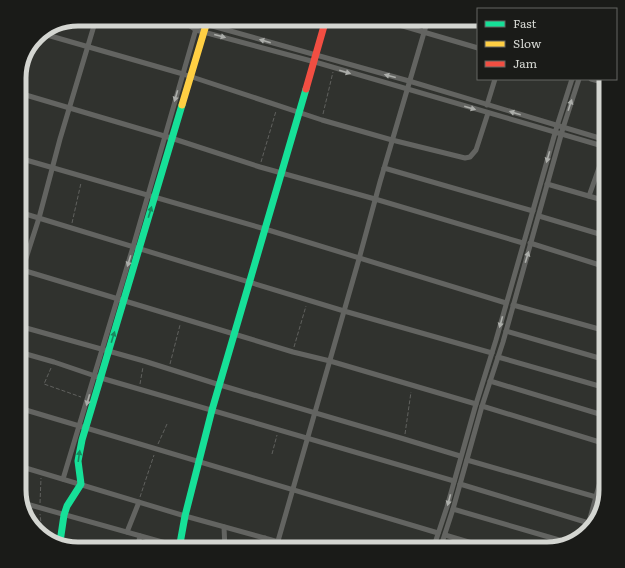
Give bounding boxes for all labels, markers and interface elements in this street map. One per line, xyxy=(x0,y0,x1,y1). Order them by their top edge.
legend xyxy=(477,8,617,80)
text: Fast xyxy=(513,14,537,32)
one-way arrow xyxy=(213,34,226,40)
text: Slow xyxy=(513,34,542,52)
one-way arrow xyxy=(259,38,271,44)
text: Jam xyxy=(513,54,538,72)
one-way arrow xyxy=(338,69,351,75)
one-way arrow xyxy=(384,73,396,79)
one-way arrow xyxy=(173,90,179,102)
one-way arrow xyxy=(568,98,574,110)
one-way arrow xyxy=(464,105,476,111)
one-way arrow xyxy=(508,110,520,116)
one-way arrow xyxy=(545,151,551,163)
one-way arrow xyxy=(147,206,153,218)
one-way arrow xyxy=(524,250,530,262)
one-way arrow xyxy=(126,256,132,268)
one-way arrow xyxy=(498,316,504,328)
one-way arrow xyxy=(110,331,116,343)
one-way arrow xyxy=(85,394,91,406)
one-way arrow xyxy=(76,449,82,462)
one-way arrow xyxy=(445,494,451,507)

